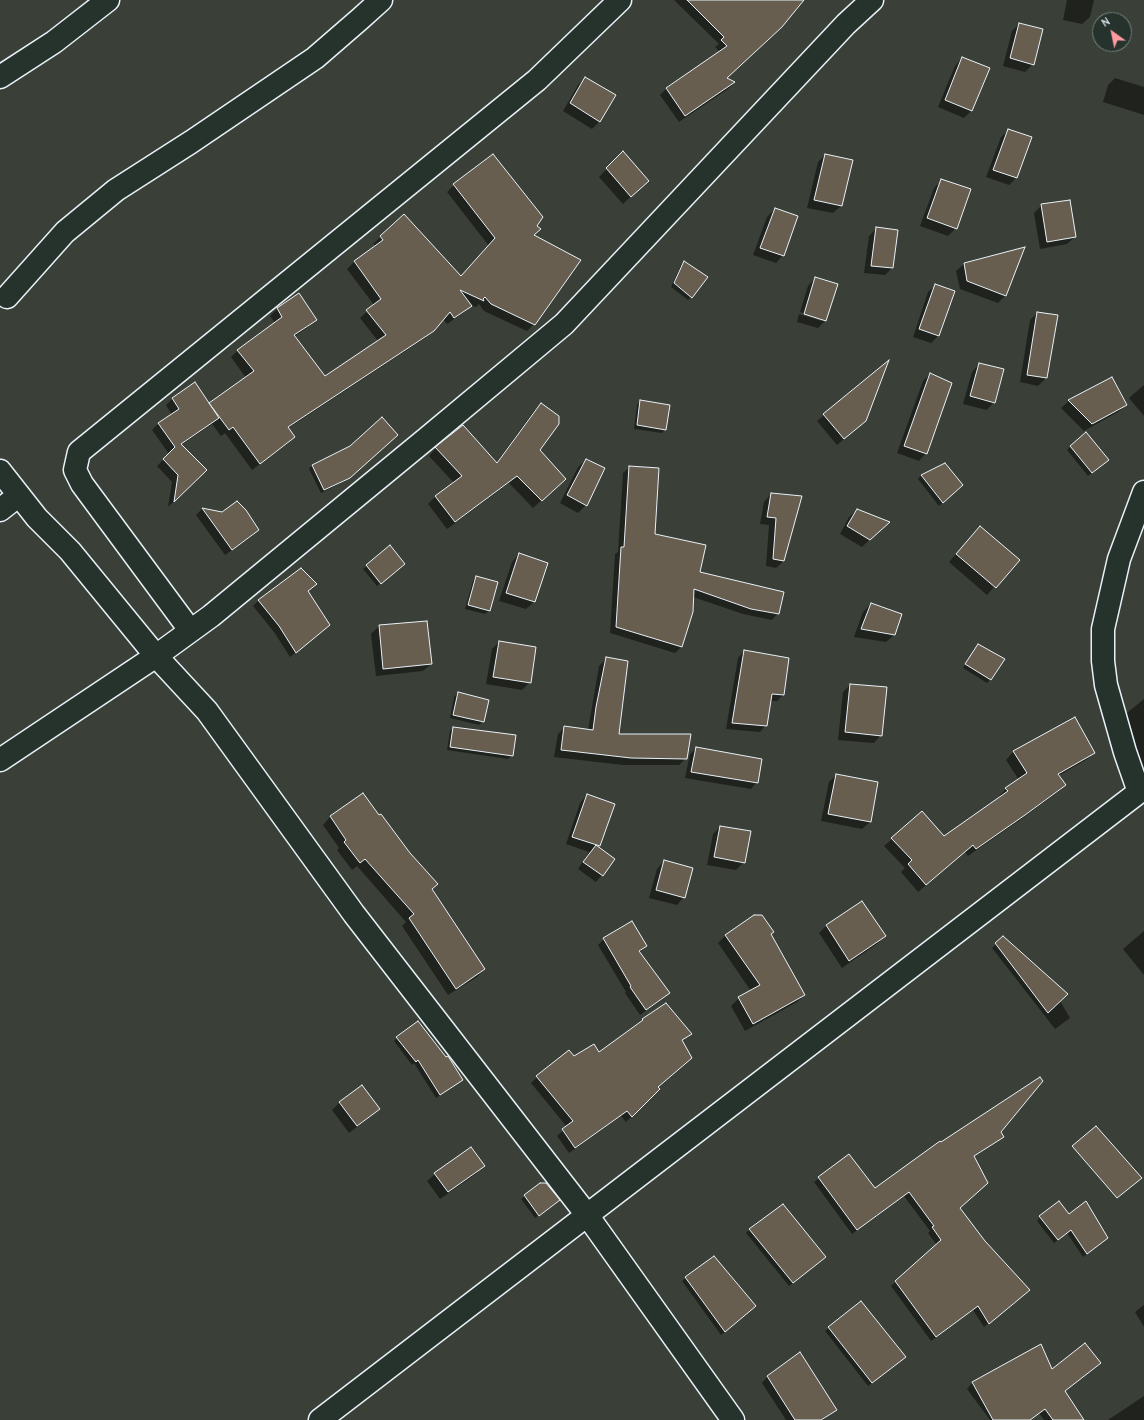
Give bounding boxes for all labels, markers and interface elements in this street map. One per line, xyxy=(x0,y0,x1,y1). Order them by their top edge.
north arrow xyxy=(1092,12,1132,52)
text: N xyxy=(1099,15,1112,30)

